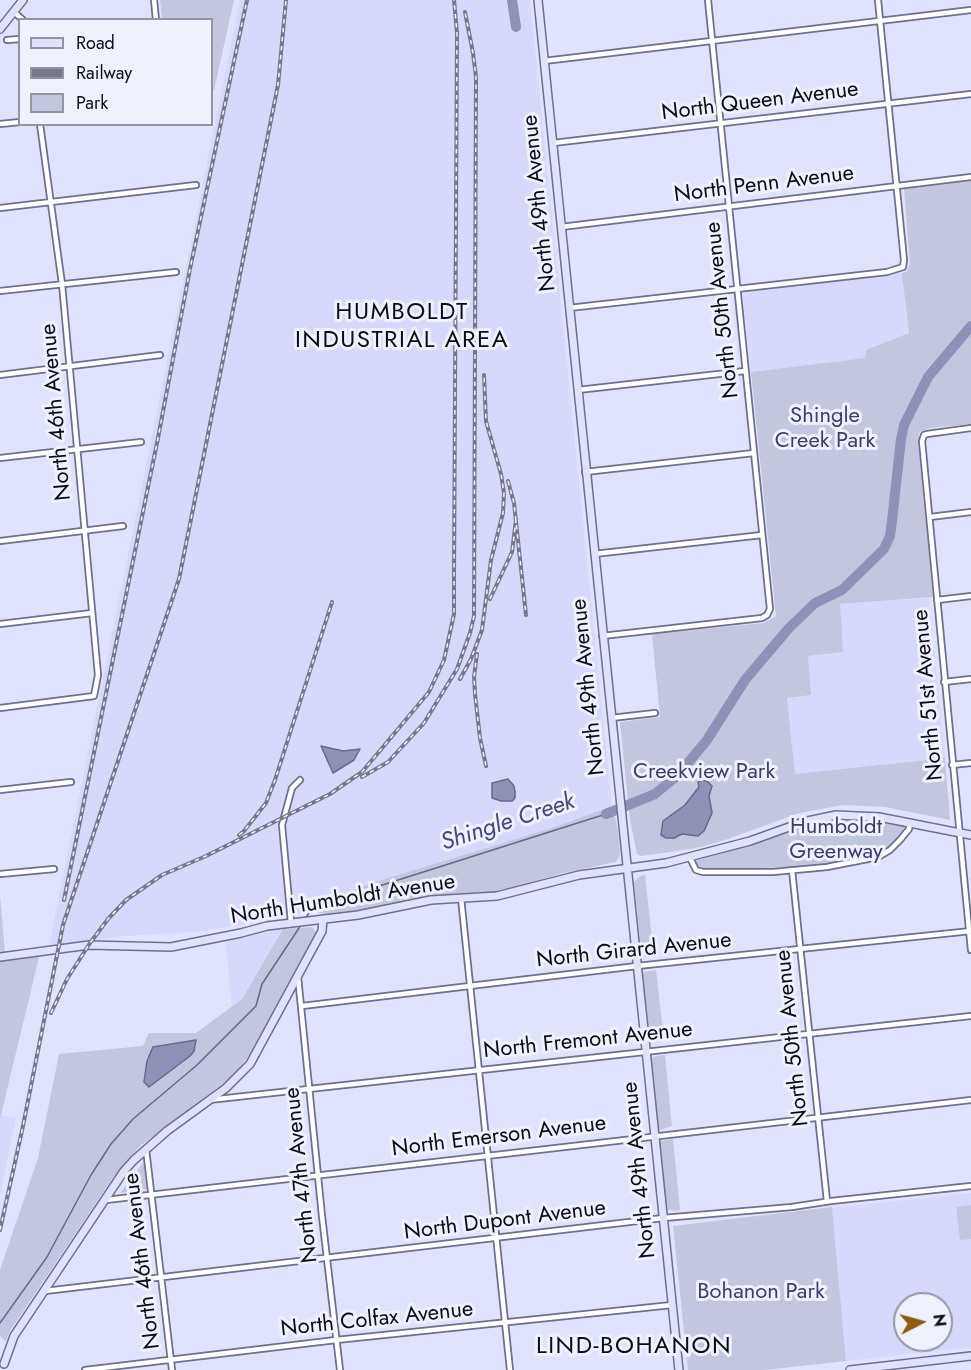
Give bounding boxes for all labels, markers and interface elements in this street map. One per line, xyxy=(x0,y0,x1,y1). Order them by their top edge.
legend xyxy=(18,18,213,126)
text: Road xyxy=(76,30,115,56)
text: Railway xyxy=(76,60,132,86)
street label: North Queen Avenue xyxy=(660,77,860,127)
text: Park xyxy=(76,90,108,116)
street label: North 49th Avenue xyxy=(518,113,562,293)
street label: North Penn Avenue xyxy=(673,161,855,209)
street label: North 50th Avenue xyxy=(701,220,745,400)
district label: HUMBOLDT INDUSTRIAL AREA xyxy=(295,299,509,355)
street label: North 46th Avenue xyxy=(36,322,78,502)
park label: Shingle Creek Park xyxy=(775,404,875,456)
street label: North 49th Avenue xyxy=(567,597,611,777)
street label: North 51st Avenue xyxy=(908,608,950,782)
park label: Creekview Park xyxy=(633,760,775,786)
water label: Shingle Creek xyxy=(437,788,579,858)
park label: Humboldt Greenway xyxy=(789,815,883,866)
street label: North Humboldt Avenue xyxy=(229,869,457,931)
street label: North Girard Avenue xyxy=(535,928,733,974)
street label: North 50th Avenue xyxy=(771,948,815,1128)
street label: North Fremont Avenue xyxy=(482,1017,694,1065)
street label: North 49th Avenue xyxy=(618,1080,662,1260)
street label: North 47th Avenue xyxy=(280,1086,324,1264)
street label: North Emerson Avenue xyxy=(390,1111,608,1163)
street label: North 46th Avenue xyxy=(119,1171,167,1351)
street label: North Dupont Avenue xyxy=(403,1196,607,1246)
park label: Bohanon Park xyxy=(697,1280,825,1306)
north arrow xyxy=(893,1292,953,1352)
street label: North Colfax Avenue xyxy=(279,1297,475,1343)
text: N xyxy=(927,1313,952,1328)
district label: LIND-BOHANON xyxy=(536,1333,732,1361)

